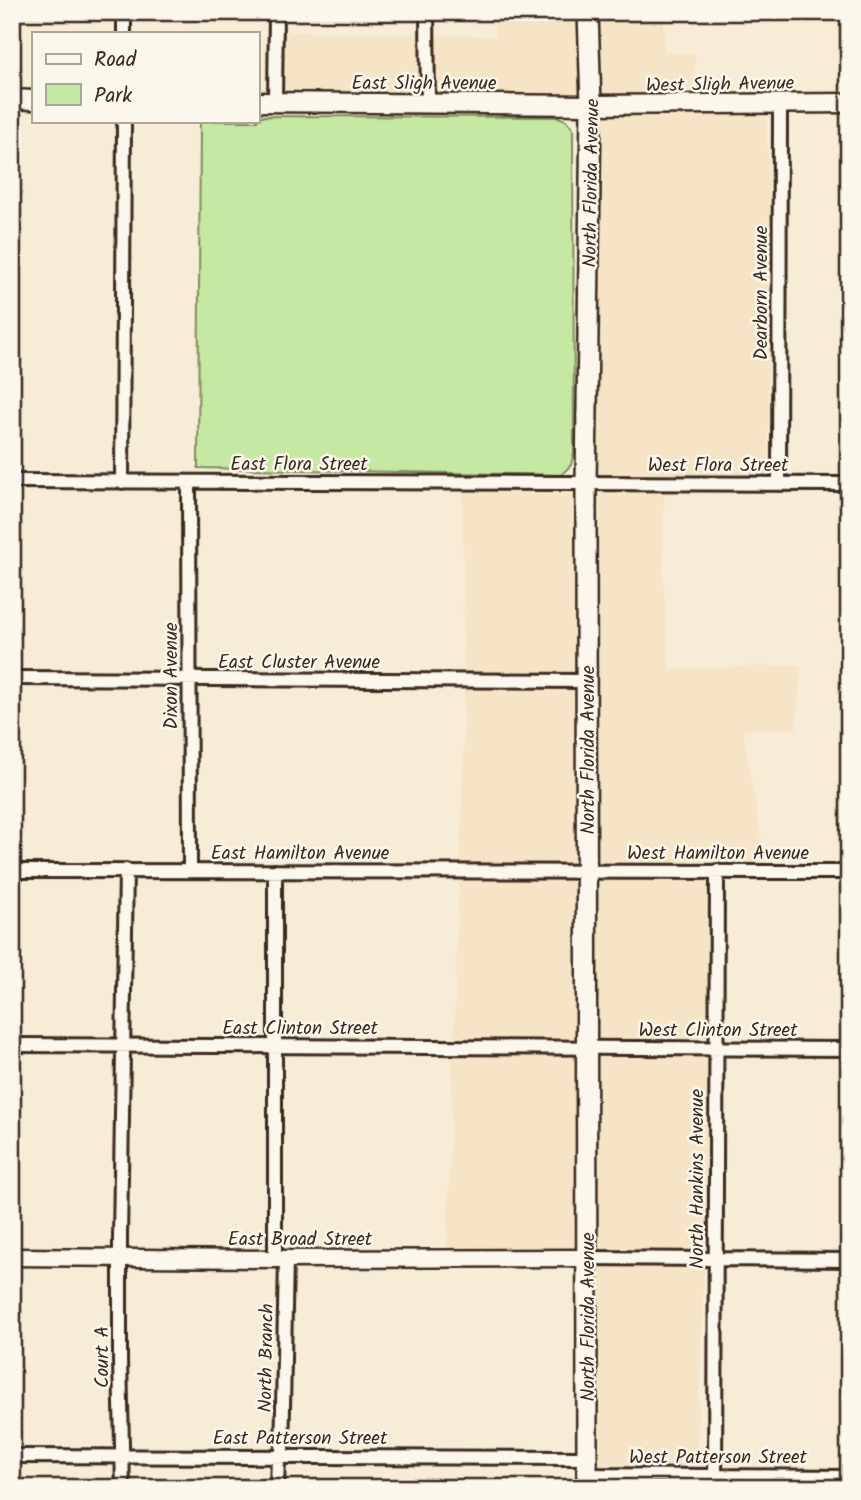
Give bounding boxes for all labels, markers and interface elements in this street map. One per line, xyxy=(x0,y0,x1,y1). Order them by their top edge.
legend xyxy=(32,32,259,122)
text: Road xyxy=(94,44,137,77)
street label: East Sligh Avenue xyxy=(351,69,497,99)
street label: West Sligh Avenue xyxy=(646,69,795,101)
text: Park xyxy=(94,80,132,113)
street label: North Florida Avenue xyxy=(576,98,608,268)
street label: Dearborn Avenue xyxy=(747,225,777,360)
street label: East Flora Street xyxy=(230,450,368,480)
street label: West Flora Street xyxy=(648,451,789,481)
street label: Dixon Avenue xyxy=(157,622,187,730)
street label: East Cluster Avenue xyxy=(218,648,381,678)
street label: North Florida Avenue xyxy=(574,665,604,834)
street label: East Hamilton Avenue xyxy=(211,839,390,869)
street label: West Hamilton Avenue xyxy=(627,839,809,869)
street label: East Clinton Street xyxy=(222,1014,378,1044)
street label: West Clinton Street xyxy=(638,1016,798,1046)
street label: North Hankins Avenue xyxy=(683,1089,713,1269)
street label: East Broad Street xyxy=(228,1225,373,1255)
street label: North Florida Avenue xyxy=(574,1232,604,1401)
street label: North Branch xyxy=(251,1303,283,1413)
street label: Court A xyxy=(88,1326,118,1388)
street label: East Patterson Street xyxy=(213,1424,388,1454)
street label: West Patterson Street xyxy=(629,1443,808,1473)

